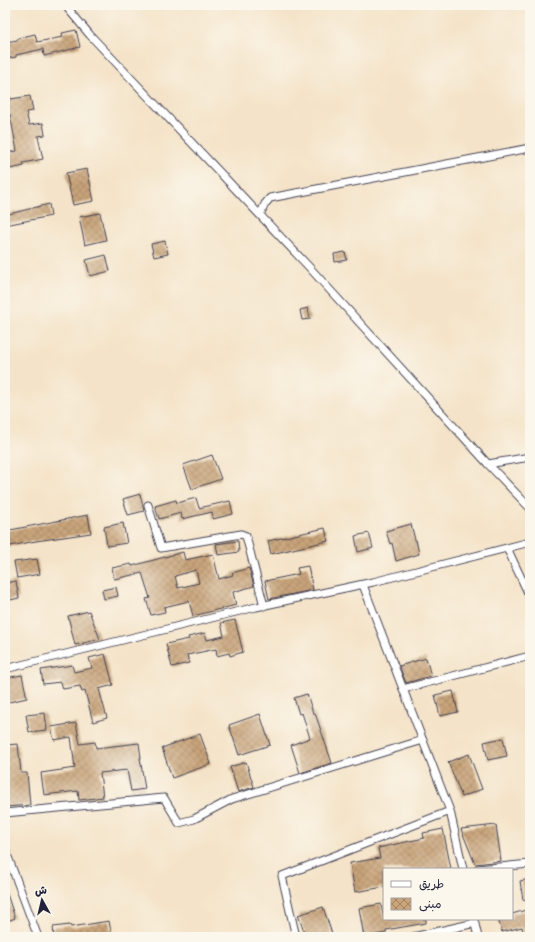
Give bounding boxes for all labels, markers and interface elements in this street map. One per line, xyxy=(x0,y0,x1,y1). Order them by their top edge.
legend xyxy=(383,868,513,920)
text: طريق xyxy=(419,875,444,891)
north arrow xyxy=(22,880,62,920)
text: ش xyxy=(33,881,48,898)
text: مبنى xyxy=(419,895,442,912)

